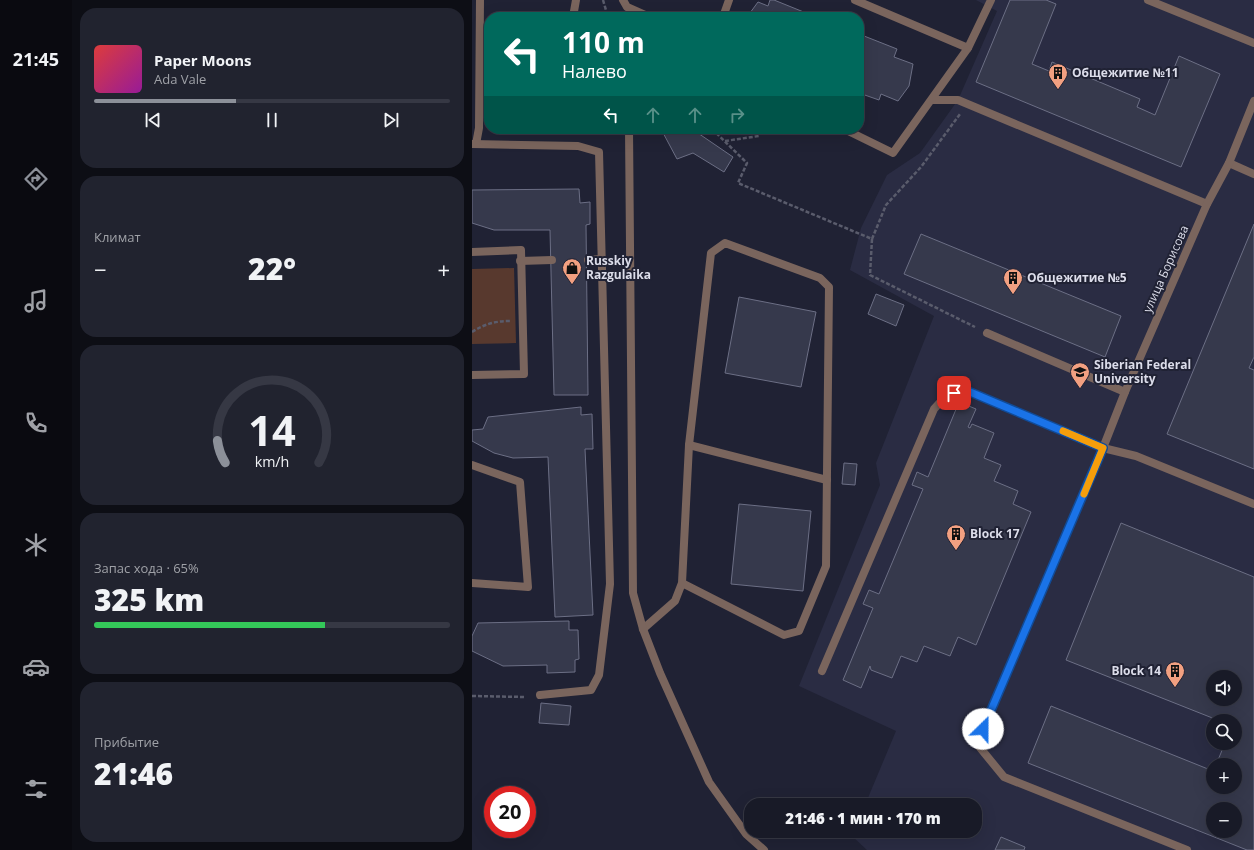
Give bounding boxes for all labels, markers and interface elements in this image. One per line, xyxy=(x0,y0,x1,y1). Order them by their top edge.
text: 110 m xyxy=(562,23,645,61)
icon: left xyxy=(496,28,548,80)
text: 21:45 xyxy=(13,47,59,71)
text: Paper Moons xyxy=(154,50,252,70)
text: Налево xyxy=(562,59,627,83)
building icon: Общежитие №11 xyxy=(1047,62,1069,90)
place label: Общежитие №11 xyxy=(1072,64,1179,81)
text: Ada Vale xyxy=(154,70,206,88)
icon: left xyxy=(600,104,622,126)
icon: ahead xyxy=(642,104,664,126)
icon: ahead xyxy=(684,104,706,126)
icon: right xyxy=(726,104,748,126)
icon: previous xyxy=(142,109,164,131)
icon: pause xyxy=(261,109,283,131)
icon: next xyxy=(380,109,402,131)
icon: directions xyxy=(22,165,50,193)
street label: улица Борисова xyxy=(1139,222,1192,315)
text: Климат xyxy=(94,228,141,246)
text: 22° xyxy=(248,248,296,289)
place label: Russkiy Razgulaika xyxy=(586,252,651,283)
text: − xyxy=(94,254,107,284)
text: + xyxy=(437,254,450,284)
shop icon: Russkiy Razgulaika xyxy=(561,257,583,285)
building icon: Общежитие №5 xyxy=(1002,267,1024,295)
place label: Общежитие №5 xyxy=(1027,269,1127,286)
icon: music xyxy=(22,287,50,315)
place label: Siberian Federal University xyxy=(1094,356,1191,387)
school or university icon: Siberian Federal University xyxy=(1069,361,1091,389)
pin xyxy=(937,376,971,410)
icon: arrive xyxy=(943,382,965,404)
text: 14 xyxy=(248,402,296,458)
icon: phone xyxy=(22,409,50,437)
text: km/h xyxy=(255,452,289,471)
building icon: Block 17 xyxy=(945,523,967,551)
place label: Block 17 xyxy=(970,525,1020,542)
icon: climate xyxy=(22,531,50,559)
text: Запас хода · 65% xyxy=(94,559,199,577)
text: 325 km xyxy=(94,579,204,620)
icon: car xyxy=(22,653,50,681)
building icon: Block 14 xyxy=(1164,660,1186,688)
place label: Block 14 xyxy=(1111,662,1161,679)
map controls xyxy=(1206,670,1242,838)
button: sound xyxy=(1206,670,1242,706)
position arrow xyxy=(962,708,1004,750)
button: search xyxy=(1206,714,1242,750)
text: Прибытие xyxy=(94,733,159,751)
text: 21:46 xyxy=(94,753,173,794)
button: + xyxy=(1206,758,1242,794)
icon: filters xyxy=(22,775,50,803)
speed limit sign: 20 xyxy=(484,786,536,838)
button: − xyxy=(1206,802,1242,838)
text: 21:46 · 1 мин · 170 m xyxy=(785,808,941,828)

